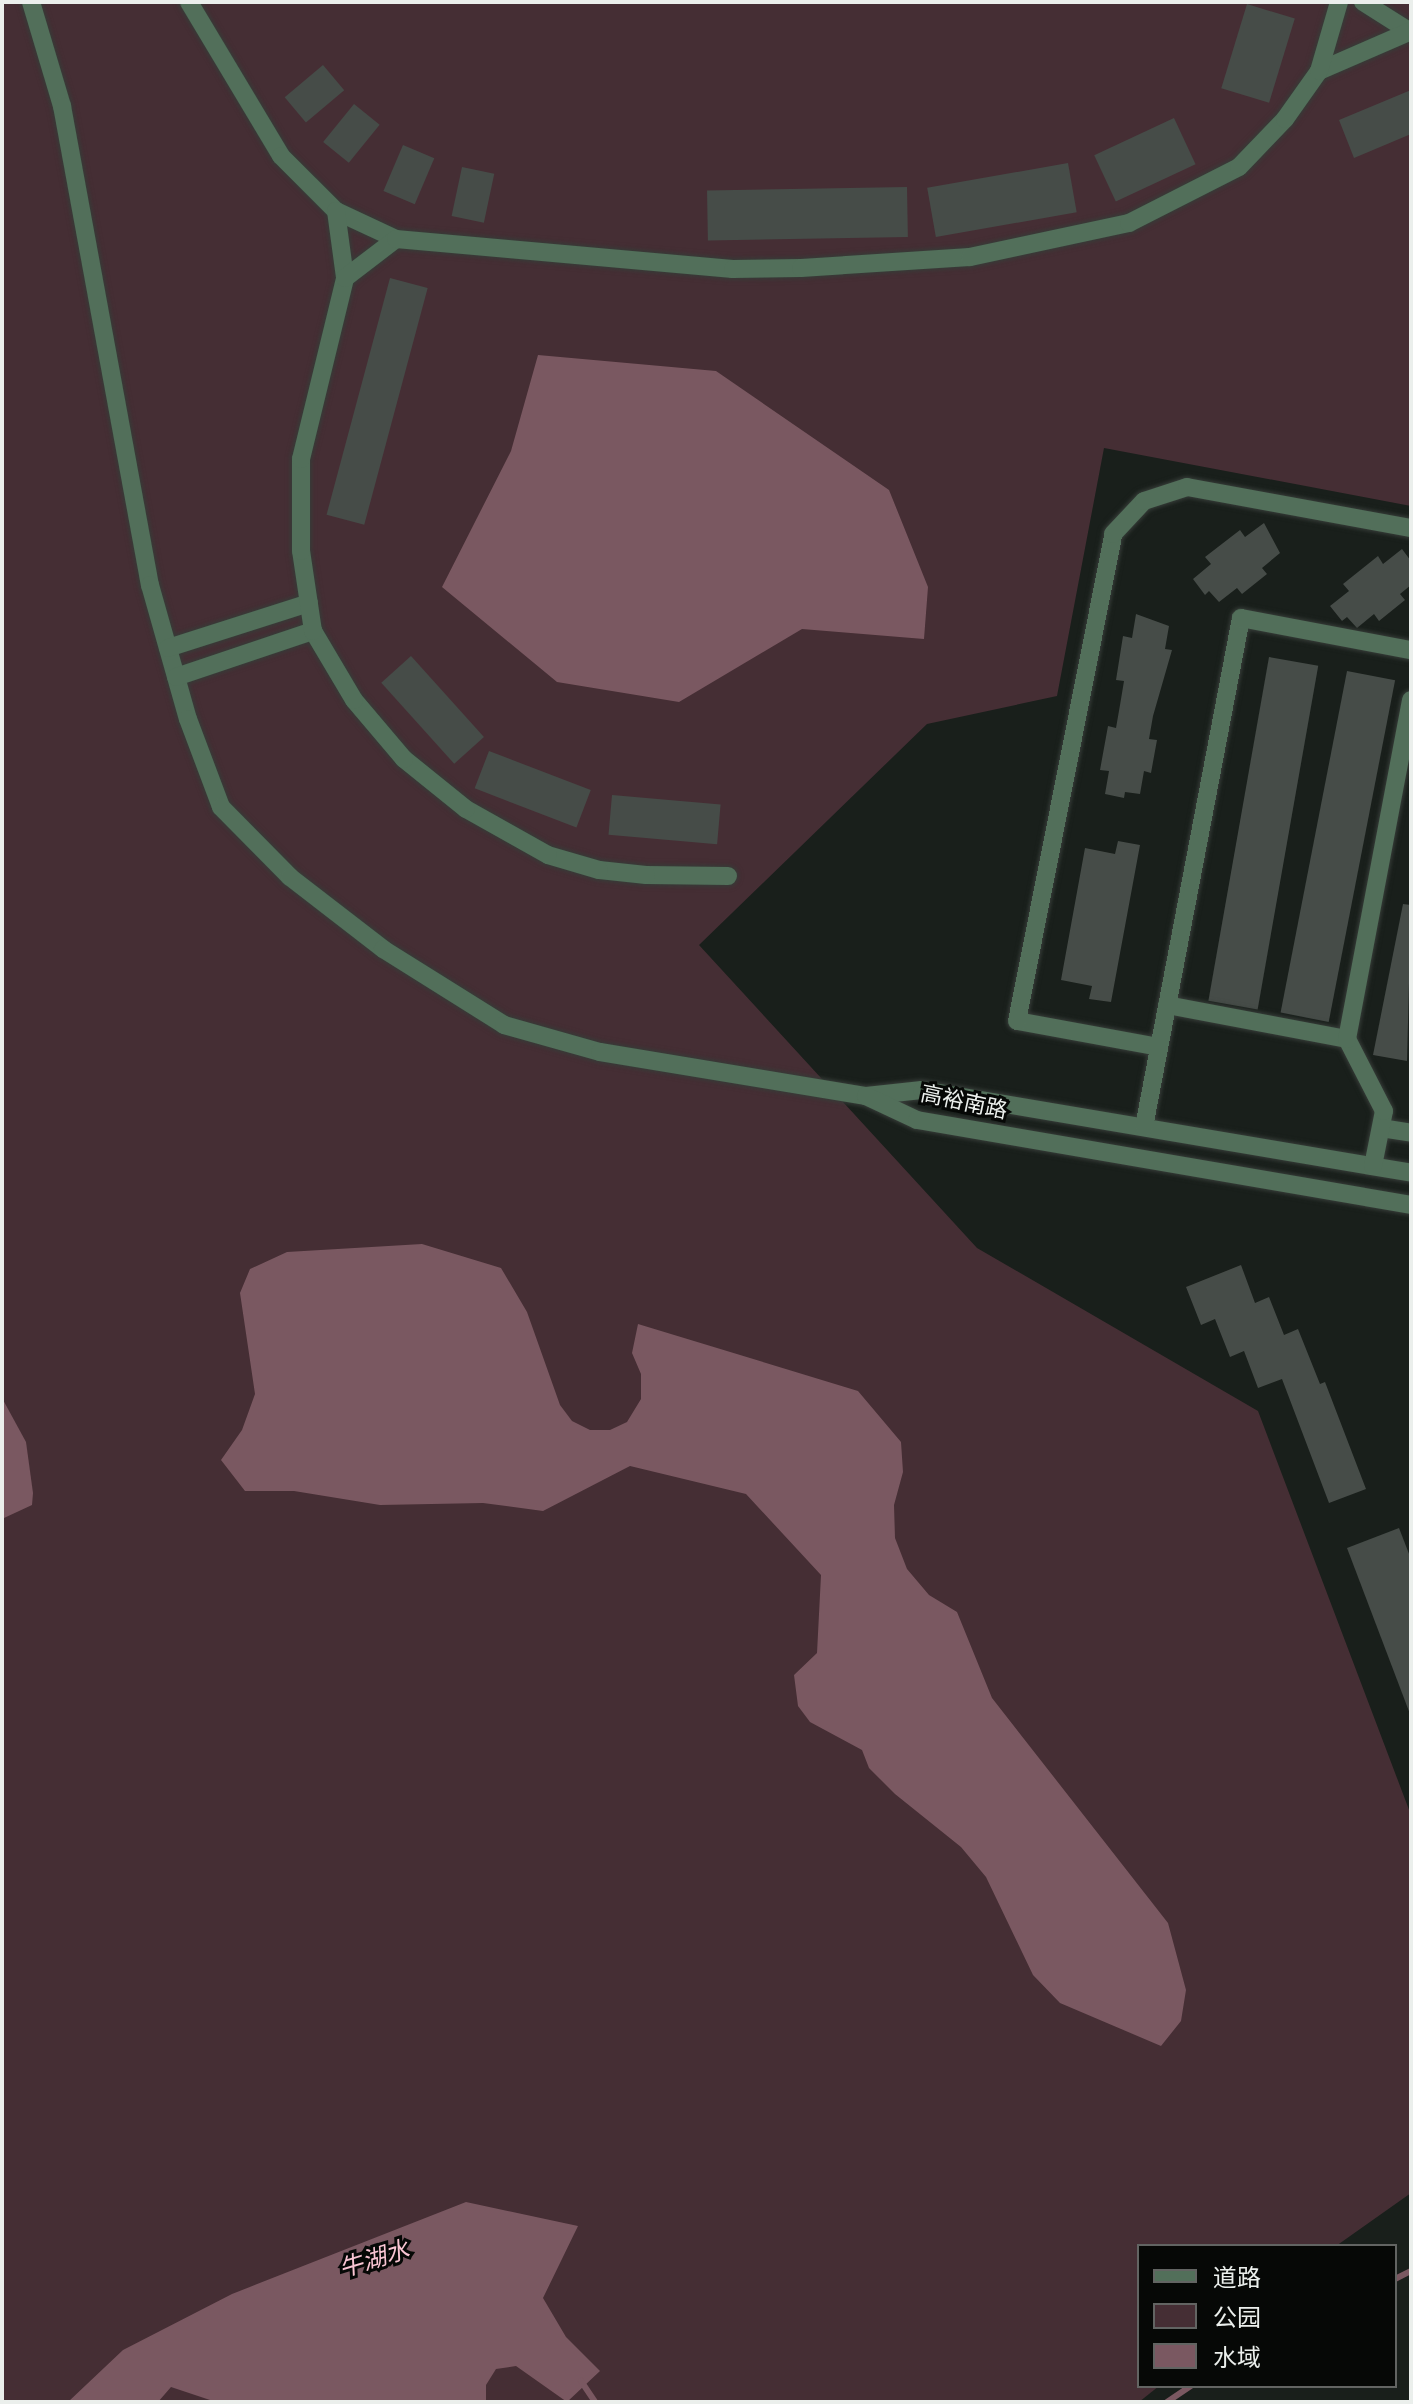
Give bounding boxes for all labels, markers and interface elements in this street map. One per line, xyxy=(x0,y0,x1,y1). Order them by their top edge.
street label: 高裕南路 xyxy=(918,1080,1010,1124)
water label: 牛湖水 xyxy=(335,2235,413,2283)
legend xyxy=(1137,2244,1397,2388)
text: 道路 xyxy=(1213,2261,1261,2294)
text: 公园 xyxy=(1213,2301,1261,2334)
text: 水域 xyxy=(1213,2341,1261,2374)

